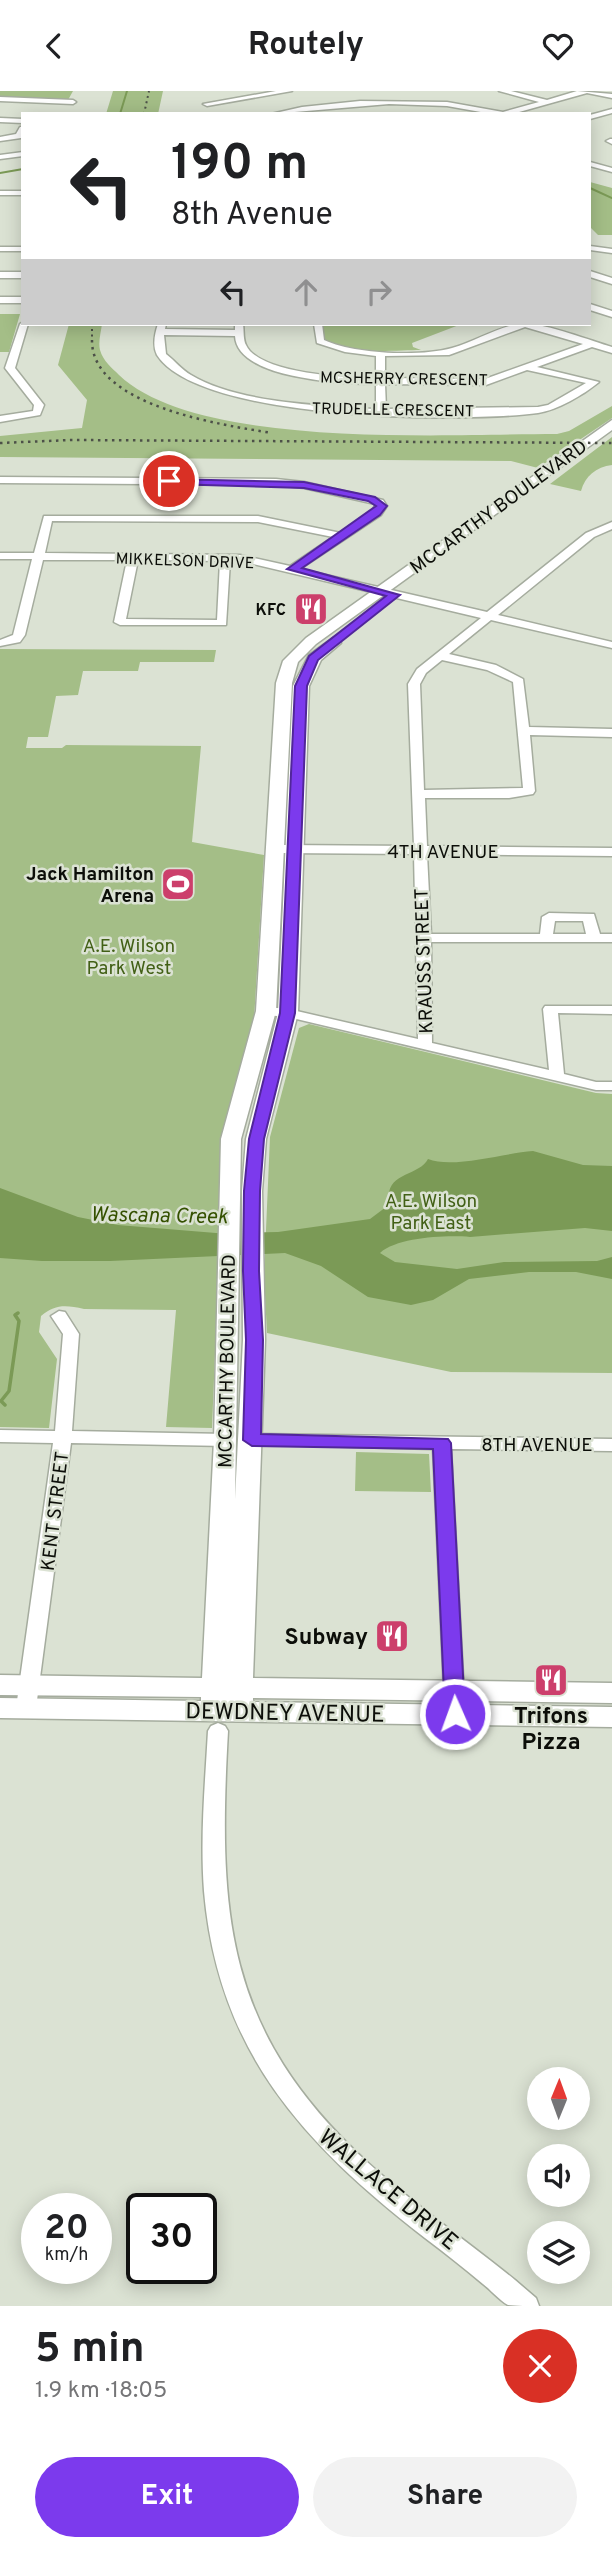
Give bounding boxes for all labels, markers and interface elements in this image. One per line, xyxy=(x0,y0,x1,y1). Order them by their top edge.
text: Routely xyxy=(248,26,364,66)
icon: back xyxy=(35,27,73,65)
icon: heart xyxy=(539,27,577,65)
text: 190 m xyxy=(171,135,308,197)
icon: left xyxy=(56,140,147,231)
text: 8th Avenue xyxy=(171,196,333,236)
icon: left xyxy=(214,273,252,311)
icon: ahead xyxy=(287,273,325,311)
icon: right xyxy=(360,273,398,311)
street label: MCSHERRY CRESCENT xyxy=(320,369,488,391)
street label: TRUDELLE CRESCENT xyxy=(312,400,474,422)
street label: MCCARTHY BOULEVARD xyxy=(406,435,593,580)
pin xyxy=(139,451,199,511)
icon: arrive xyxy=(150,462,188,500)
street label: MIKKELSON DRIVE xyxy=(115,550,255,574)
restaurant icon: KFC xyxy=(292,590,330,628)
place label: KFC xyxy=(256,601,286,621)
street label: 4TH AVENUE xyxy=(387,841,499,865)
place label: Jack Hamilton Arena xyxy=(26,863,154,909)
sports icon: Jack Hamilton Arena xyxy=(159,865,197,903)
street label: KRAUSS STREET xyxy=(410,888,440,1034)
park label: A.E. Wilson Park West xyxy=(83,935,175,981)
park label: A.E. Wilson Park East xyxy=(385,1190,477,1236)
water label: Wascana Creek xyxy=(90,1202,228,1231)
street label: MCCARTHY BOULEVARD xyxy=(214,1254,242,1468)
street label: 8TH AVENUE xyxy=(481,1434,593,1458)
street label: KENT STREET xyxy=(37,1450,75,1572)
restaurant icon: Subway xyxy=(373,1617,411,1655)
place label: Subway xyxy=(285,1624,368,1653)
restaurant icon: Trifons Pizza xyxy=(532,1661,570,1699)
position arrow xyxy=(418,1677,492,1751)
street label: DEWDNEY AVENUE xyxy=(185,1698,385,1731)
place label: Trifons Pizza xyxy=(514,1703,588,1758)
north arrow xyxy=(527,2067,590,2130)
map controls xyxy=(527,2067,590,2284)
street label: WALLACE DRIVE xyxy=(312,2124,463,2258)
button: sound xyxy=(527,2144,590,2207)
speed limit sign: 30 xyxy=(126,2193,217,2284)
text: 20 xyxy=(44,2207,89,2251)
button: layers xyxy=(527,2221,590,2284)
text: km/h xyxy=(45,2244,88,2267)
text: 5 min xyxy=(35,2324,145,2377)
button: close xyxy=(503,2329,577,2403)
text: 1.9 km · 18:05 xyxy=(35,2377,167,2406)
button: Exit xyxy=(35,2457,299,2537)
button: Share xyxy=(313,2457,577,2537)

